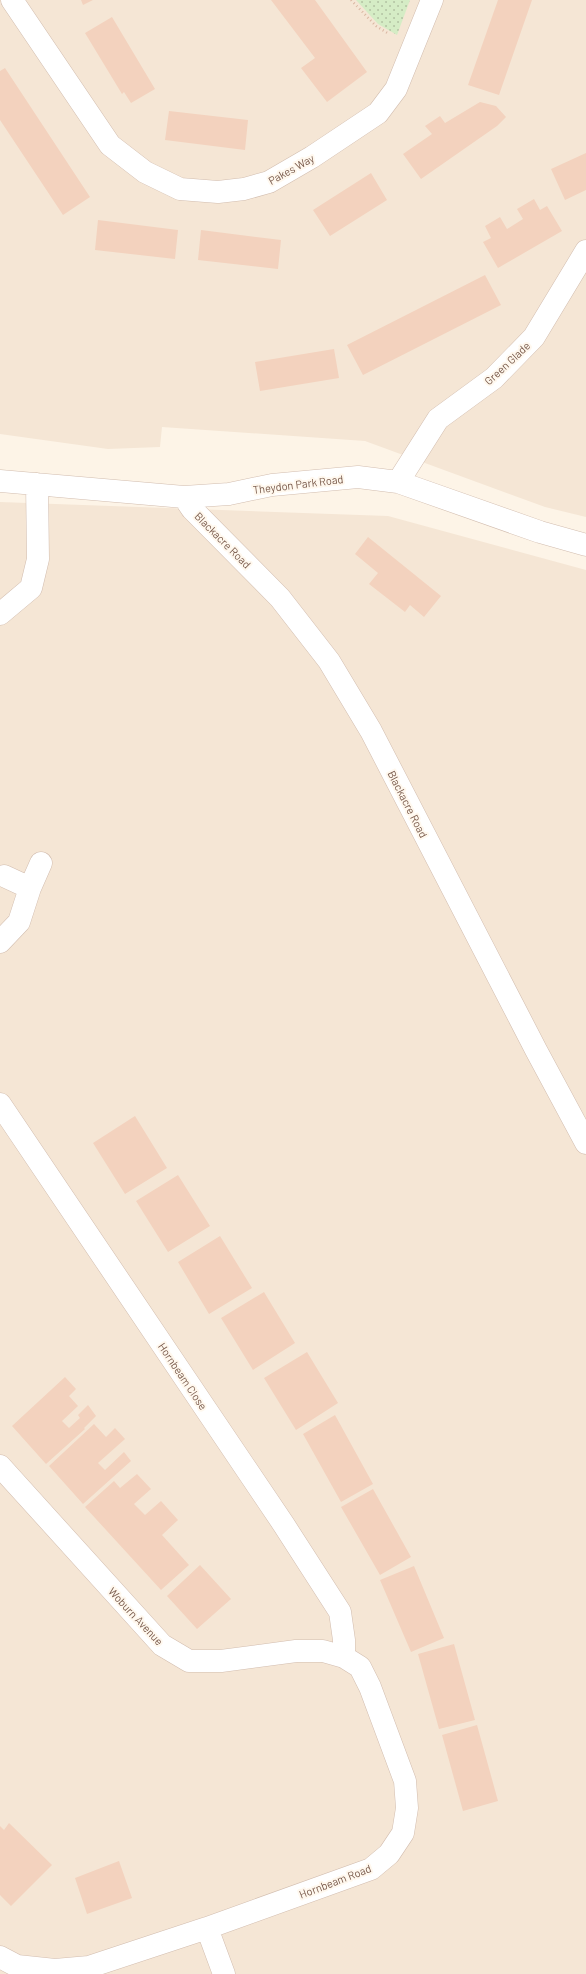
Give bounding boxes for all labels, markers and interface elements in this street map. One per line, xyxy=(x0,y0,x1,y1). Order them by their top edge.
street label: Pakes Way xyxy=(266,151,316,187)
street label: Green Glade xyxy=(482,339,532,387)
street label: Theydon Park Road xyxy=(252,472,344,496)
street label: Blackacre Road xyxy=(192,509,254,571)
street label: Blackacre Road xyxy=(385,768,431,840)
street label: Hornbeam Close xyxy=(156,1340,210,1412)
street label: Woburn Avenue xyxy=(106,1584,166,1648)
street label: Hornbeam Road xyxy=(297,1861,373,1901)

